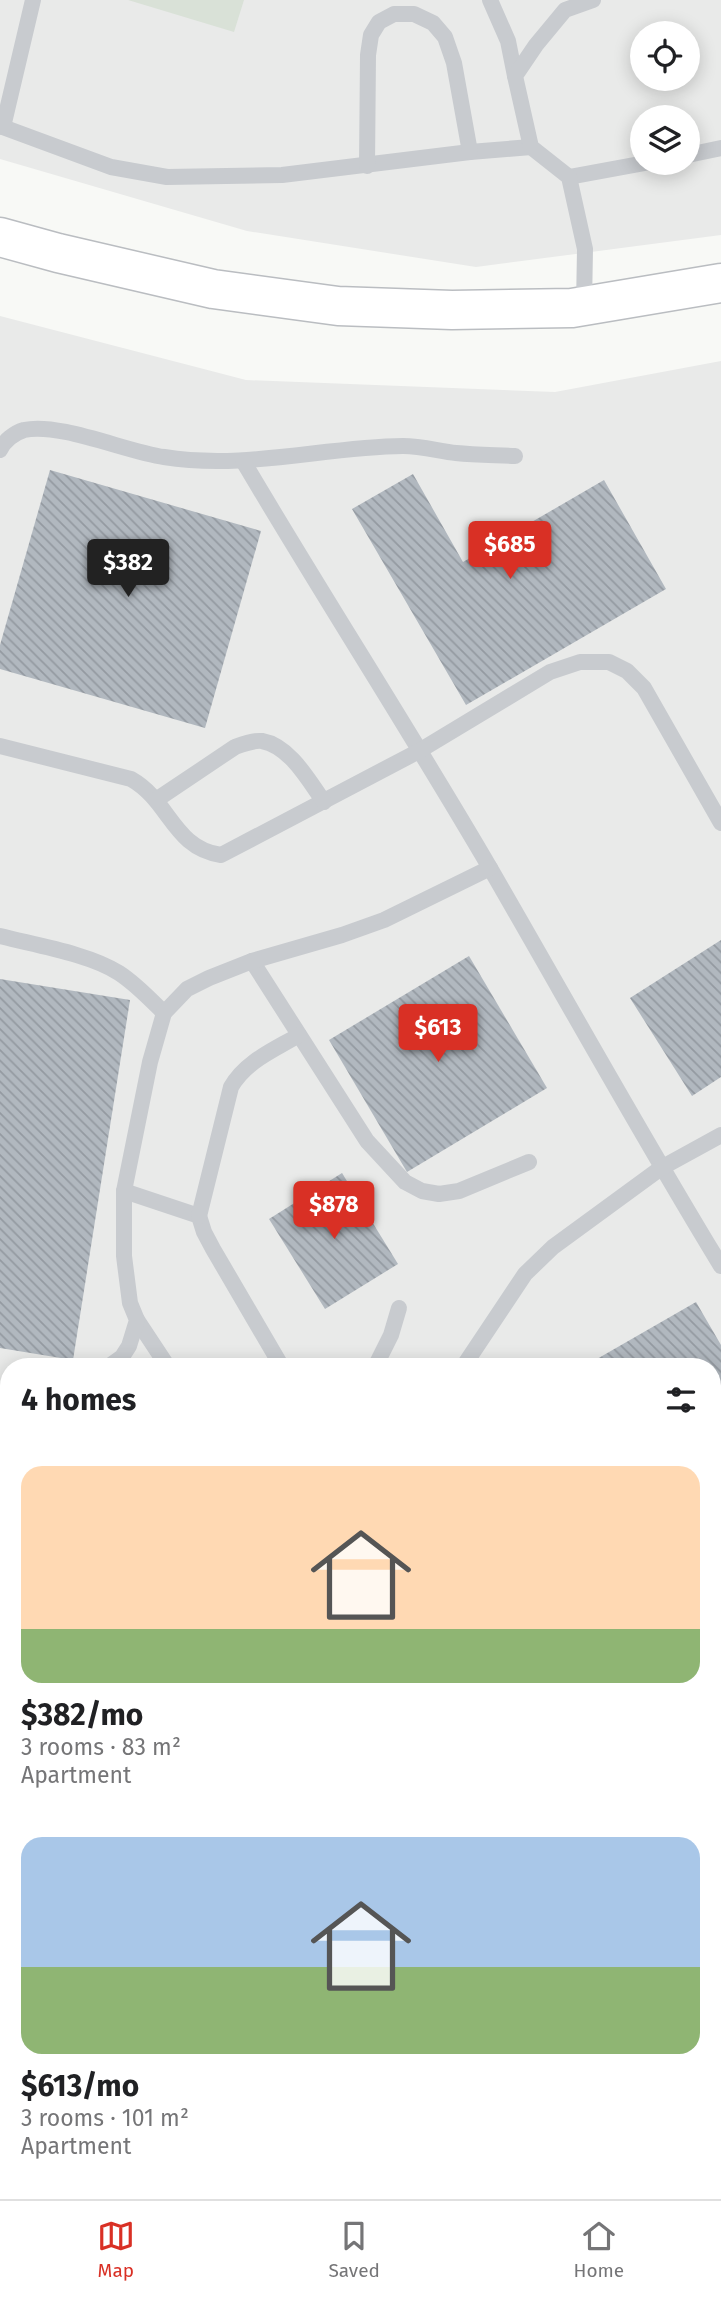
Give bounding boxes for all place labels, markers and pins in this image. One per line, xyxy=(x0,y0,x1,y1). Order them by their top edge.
pin: $685 xyxy=(469,522,551,581)
pin: $382 xyxy=(87,540,169,599)
pin: $613 xyxy=(397,1004,479,1064)
pin: $878 xyxy=(293,1182,375,1241)

